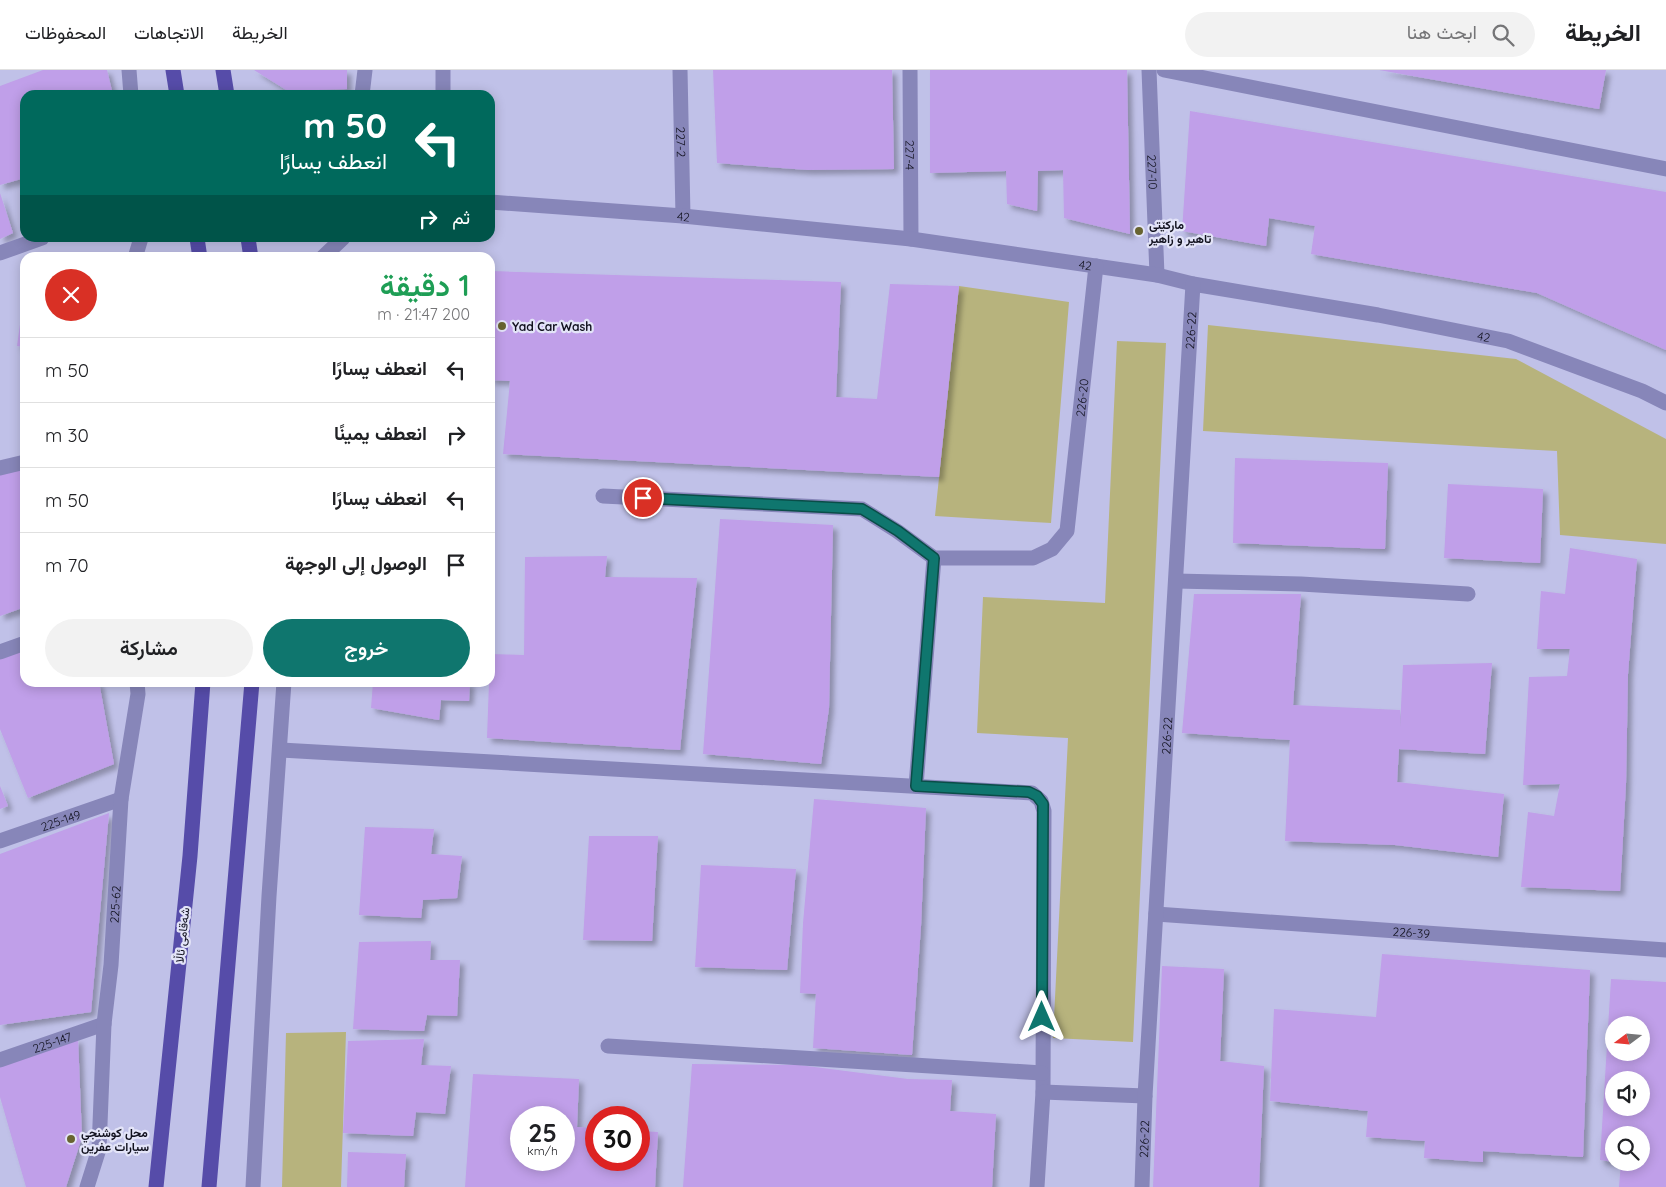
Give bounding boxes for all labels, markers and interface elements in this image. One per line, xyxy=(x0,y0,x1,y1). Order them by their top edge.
search box xyxy=(1185,12,1535,57)
text: الخريطة xyxy=(1565,17,1641,47)
text: ابحث هنا xyxy=(1407,20,1477,44)
text: المحفوظات xyxy=(25,21,106,44)
text: الاتجاهات xyxy=(134,21,204,44)
text: الخريطة xyxy=(232,21,288,44)
icon: search xyxy=(1489,21,1517,49)
text: 50 m xyxy=(303,103,387,147)
icon: left xyxy=(405,110,470,175)
street label: 227-2 xyxy=(674,127,689,158)
street label: 227-4 xyxy=(903,140,918,170)
text: انعطف يسارًا xyxy=(279,147,387,175)
street label: 227-10 xyxy=(1145,154,1161,190)
icon: right xyxy=(414,205,442,233)
text: ثم xyxy=(452,205,470,229)
street label: 42 xyxy=(676,208,691,224)
place label: ماركێتی تاهیر و زاهیر xyxy=(1148,217,1211,247)
marker: ماركێتی تاهیر و زاهیر xyxy=(1133,225,1145,237)
street label: 42 xyxy=(1078,256,1093,273)
text: 1 دقيقة xyxy=(380,266,470,304)
button: close xyxy=(45,269,97,321)
text: 200 m · 21:47 xyxy=(377,304,470,324)
street label: 226-22 xyxy=(1182,311,1199,350)
place label: Yad Car Wash xyxy=(512,319,592,334)
marker: Yad Car Wash xyxy=(496,320,508,332)
street label: 42 xyxy=(1476,328,1492,345)
text: انعطف يسارًا xyxy=(332,356,427,380)
icon: left xyxy=(442,356,470,384)
text: 50 m xyxy=(45,358,89,382)
street label: 226-20 xyxy=(1072,378,1091,418)
text: انعطف يمينًا xyxy=(334,421,427,445)
icon: right xyxy=(442,421,470,449)
text: 30 m xyxy=(45,423,89,447)
pin xyxy=(622,477,664,519)
icon: arrive xyxy=(629,484,657,512)
text: انعطف يسارًا xyxy=(332,486,427,510)
icon: left xyxy=(442,486,470,514)
text: 50 m xyxy=(45,488,89,512)
text: الوصول إلى الوجهة xyxy=(285,551,427,575)
icon: arrive xyxy=(442,551,470,579)
text: 70 m xyxy=(45,553,89,577)
button: مشاركة xyxy=(45,619,253,677)
button: خروج xyxy=(263,619,470,677)
street label: 226-22 xyxy=(1158,716,1175,755)
street label: 225-149 xyxy=(39,806,83,834)
street label: 225-62 xyxy=(106,885,123,924)
street label: شه‌قامی ئاڵا xyxy=(172,907,193,964)
street label: 226-39 xyxy=(1392,923,1431,941)
position arrow xyxy=(1015,990,1067,1042)
north arrow xyxy=(1605,1016,1650,1061)
map controls xyxy=(1605,1016,1650,1171)
street label: 225-147 xyxy=(30,1028,74,1056)
button: sound xyxy=(1605,1071,1650,1116)
speed limit sign: 30 xyxy=(585,1106,650,1171)
text: 25 xyxy=(528,1117,557,1148)
street label: 226-22 xyxy=(1135,1120,1152,1158)
place label: محل كوشنجي سيارات عفرين xyxy=(81,1125,150,1155)
button: search xyxy=(1605,1126,1650,1171)
marker: محل كوشنجي سيارات عفرين xyxy=(65,1133,77,1145)
text: km/h xyxy=(527,1143,558,1158)

